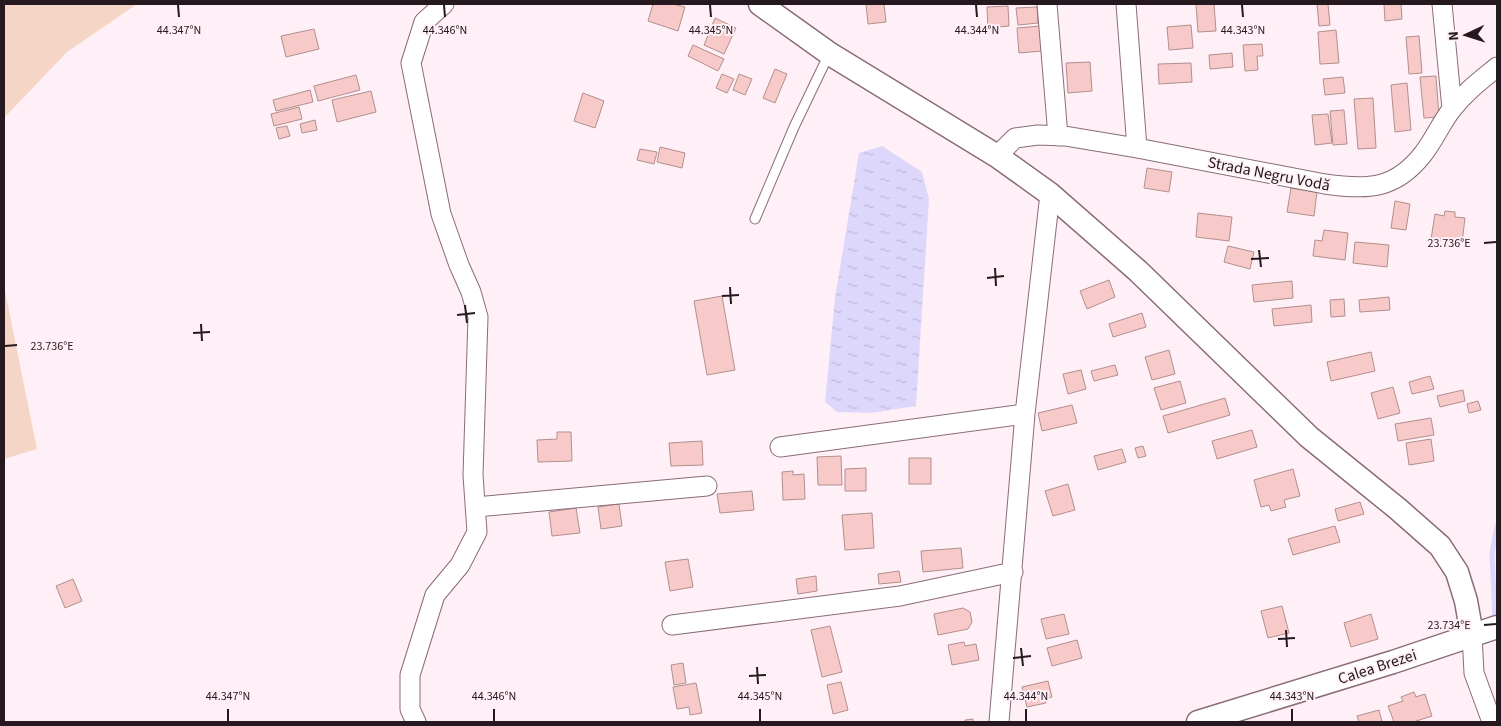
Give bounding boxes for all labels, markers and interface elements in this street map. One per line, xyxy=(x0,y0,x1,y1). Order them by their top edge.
north arrow xyxy=(1441,10,1491,60)
text: 44.347°N xyxy=(157,22,201,39)
text: 44.346°N xyxy=(423,22,467,39)
text: 44.345°N xyxy=(689,22,733,39)
text: 44.344°N xyxy=(955,22,999,39)
text: 44.343°N xyxy=(1221,22,1265,39)
text: N xyxy=(1444,30,1464,41)
street label: Strada Negru Vodă xyxy=(1206,151,1332,197)
text: 23.736°E xyxy=(1427,235,1471,252)
text: 23.736°E xyxy=(30,338,74,355)
text: 23.734°E xyxy=(1427,617,1471,634)
street label: Calea Brezei xyxy=(1335,644,1419,690)
text: 44.347°N xyxy=(206,688,250,705)
text: 44.346°N xyxy=(472,688,516,705)
text: 44.345°N xyxy=(738,688,782,705)
text: 44.344°N xyxy=(1004,688,1048,705)
text: 44.343°N xyxy=(1270,688,1314,705)

